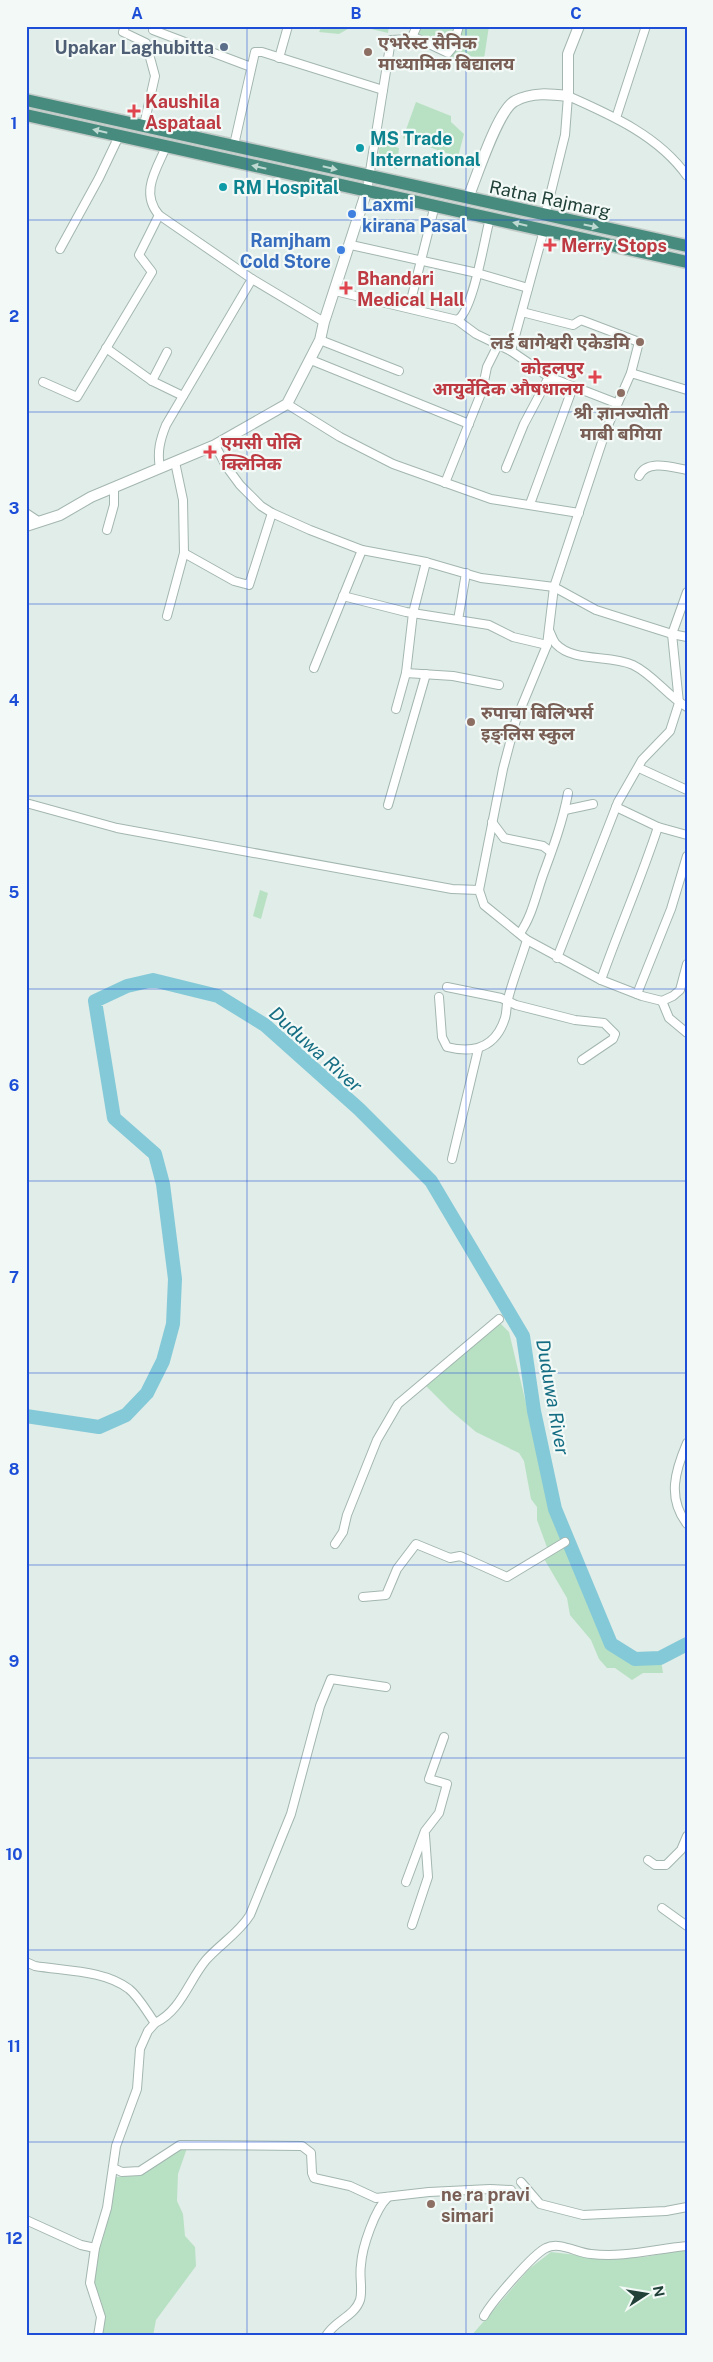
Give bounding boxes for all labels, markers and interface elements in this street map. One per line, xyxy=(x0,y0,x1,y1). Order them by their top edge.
text: A xyxy=(131,4,143,23)
text: B xyxy=(351,4,362,23)
text: C xyxy=(570,4,582,23)
place label: एभरेस्ट सैनिक माध्यामिक बिद्यालय xyxy=(378,32,515,74)
place label: Upakar Laghubitta xyxy=(55,37,214,58)
marker: Upakar Laghubitta xyxy=(218,41,230,53)
marker: एभरेस्ट सैनिक माध्यामिक बिद्यालय xyxy=(362,46,374,58)
place label: Kaushila Aspataal xyxy=(145,91,222,133)
marker: Kaushila Aspataal xyxy=(127,104,141,118)
text: 1 xyxy=(11,114,17,133)
one-way arrow xyxy=(92,127,107,135)
place label: MS Trade International xyxy=(370,128,481,170)
marker: MS Trade International xyxy=(354,142,366,154)
one-way arrow xyxy=(251,163,266,171)
one-way arrow xyxy=(322,164,337,172)
street label: Ratna Rajmarg xyxy=(487,176,613,222)
place label: RM Hospital xyxy=(233,177,339,198)
marker: RM Hospital xyxy=(217,181,229,193)
place label: Laxmi kirana Pasal xyxy=(362,194,467,236)
marker: Laxmi kirana Pasal xyxy=(346,208,358,220)
one-way arrow xyxy=(512,220,527,228)
one-way arrow xyxy=(583,222,599,230)
place label: Ramjham Cold Store xyxy=(240,230,331,272)
place label: Merry Stops xyxy=(561,235,667,256)
marker: Merry Stops xyxy=(543,238,557,252)
marker: Ramjham Cold Store xyxy=(335,244,347,256)
place label: Bhandari Medical Hall xyxy=(357,268,465,310)
marker: Bhandari Medical Hall xyxy=(339,281,353,295)
text: 2 xyxy=(9,307,19,326)
place label: लर्ड बागेश्वरी एकेडमि xyxy=(490,332,630,353)
marker: लर्ड बागेश्वरी एकेडमि xyxy=(634,336,646,348)
place label: कोहलपुर आयुर्वेदिक औषधालय xyxy=(432,357,585,400)
marker: कोहलपुर आयुर्वेदिक औषधालय xyxy=(588,370,602,384)
marker: श्री ज्ञानज्योती माबी बगिया xyxy=(615,387,627,399)
place label: श्री ज्ञानज्योती माबी बगिया xyxy=(573,402,669,444)
place label: एमसी पोलि क्लिनिक xyxy=(221,432,302,474)
marker: एमसी पोलि क्लिनिक xyxy=(203,445,217,459)
text: 3 xyxy=(9,499,19,518)
text: 4 xyxy=(9,691,20,710)
place label: रुपाचा बिलिभर्स इङ्लिस स्कुल xyxy=(481,702,594,745)
marker: रुपाचा बिलिभर्स इङ्लिस स्कुल xyxy=(465,716,477,728)
text: 5 xyxy=(9,883,20,902)
water label: Duduwa River xyxy=(265,1002,367,1097)
text: 6 xyxy=(9,1076,19,1095)
text: 7 xyxy=(9,1268,19,1287)
water label: Duduwa River xyxy=(532,1337,574,1457)
text: 8 xyxy=(9,1460,20,1479)
text: 9 xyxy=(9,1652,19,1671)
text: 10 xyxy=(5,1845,23,1864)
text: 11 xyxy=(7,2037,21,2056)
place label: ne ra pravi simari xyxy=(441,2184,530,2226)
marker: ne ra pravi simari xyxy=(425,2198,437,2210)
text: 12 xyxy=(5,2229,23,2248)
north arrow xyxy=(620,2270,670,2320)
text: N xyxy=(650,2284,668,2298)

